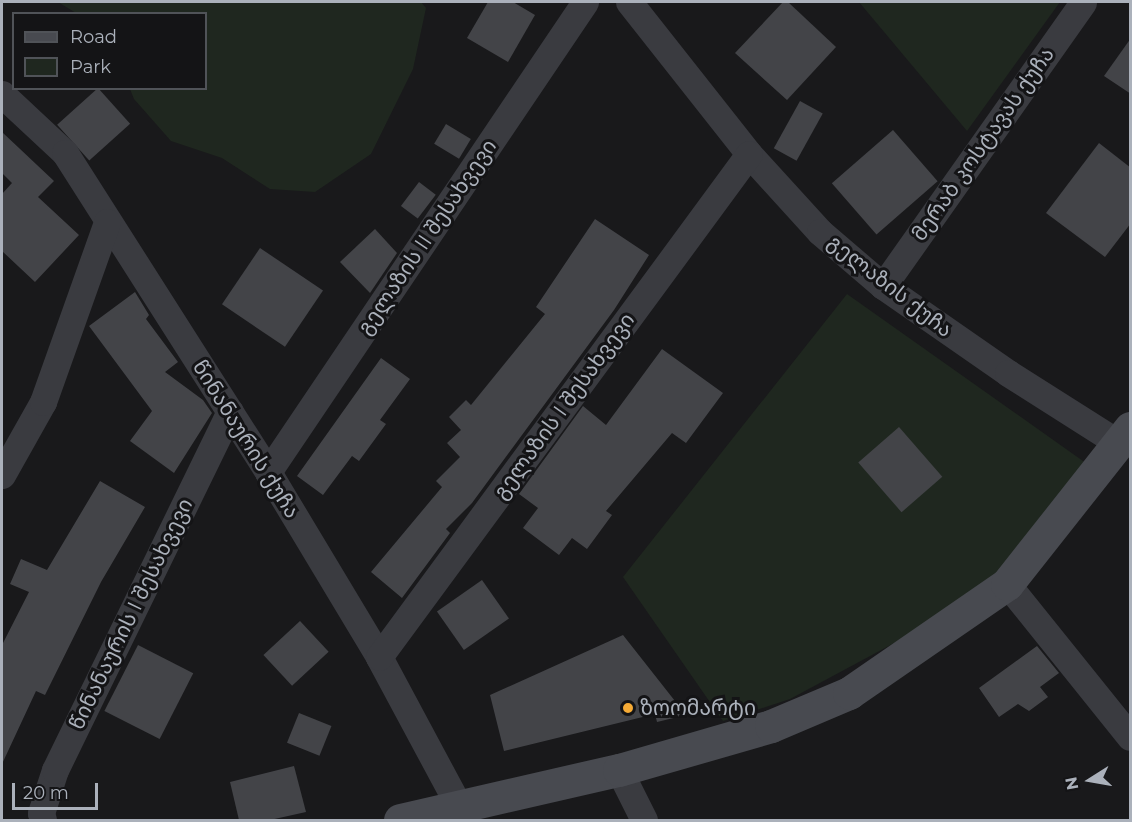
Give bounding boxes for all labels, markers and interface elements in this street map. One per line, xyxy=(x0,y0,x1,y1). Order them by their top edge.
legend xyxy=(12,12,207,90)
text: Road xyxy=(70,26,117,48)
street label: მერაბ კოსტავას ქუჩა xyxy=(907,42,1059,246)
text: Park xyxy=(70,56,111,78)
street label: გელაზის II შესახვევი xyxy=(352,135,502,339)
street label: გელაზის ქუჩა xyxy=(823,229,957,343)
street label: გელაზის I შესახვევი xyxy=(488,308,640,504)
street label: წინანაურის ქუჩა xyxy=(187,355,305,523)
street label: წინანაურის I შესახვევი xyxy=(64,494,198,734)
place label: ზოომარტი xyxy=(640,695,756,721)
marker: ზოომარტი xyxy=(621,701,635,715)
north arrow xyxy=(1060,750,1120,810)
scale bar xyxy=(15,771,100,809)
text: N xyxy=(1061,775,1082,792)
text: 20 m xyxy=(23,782,69,804)

